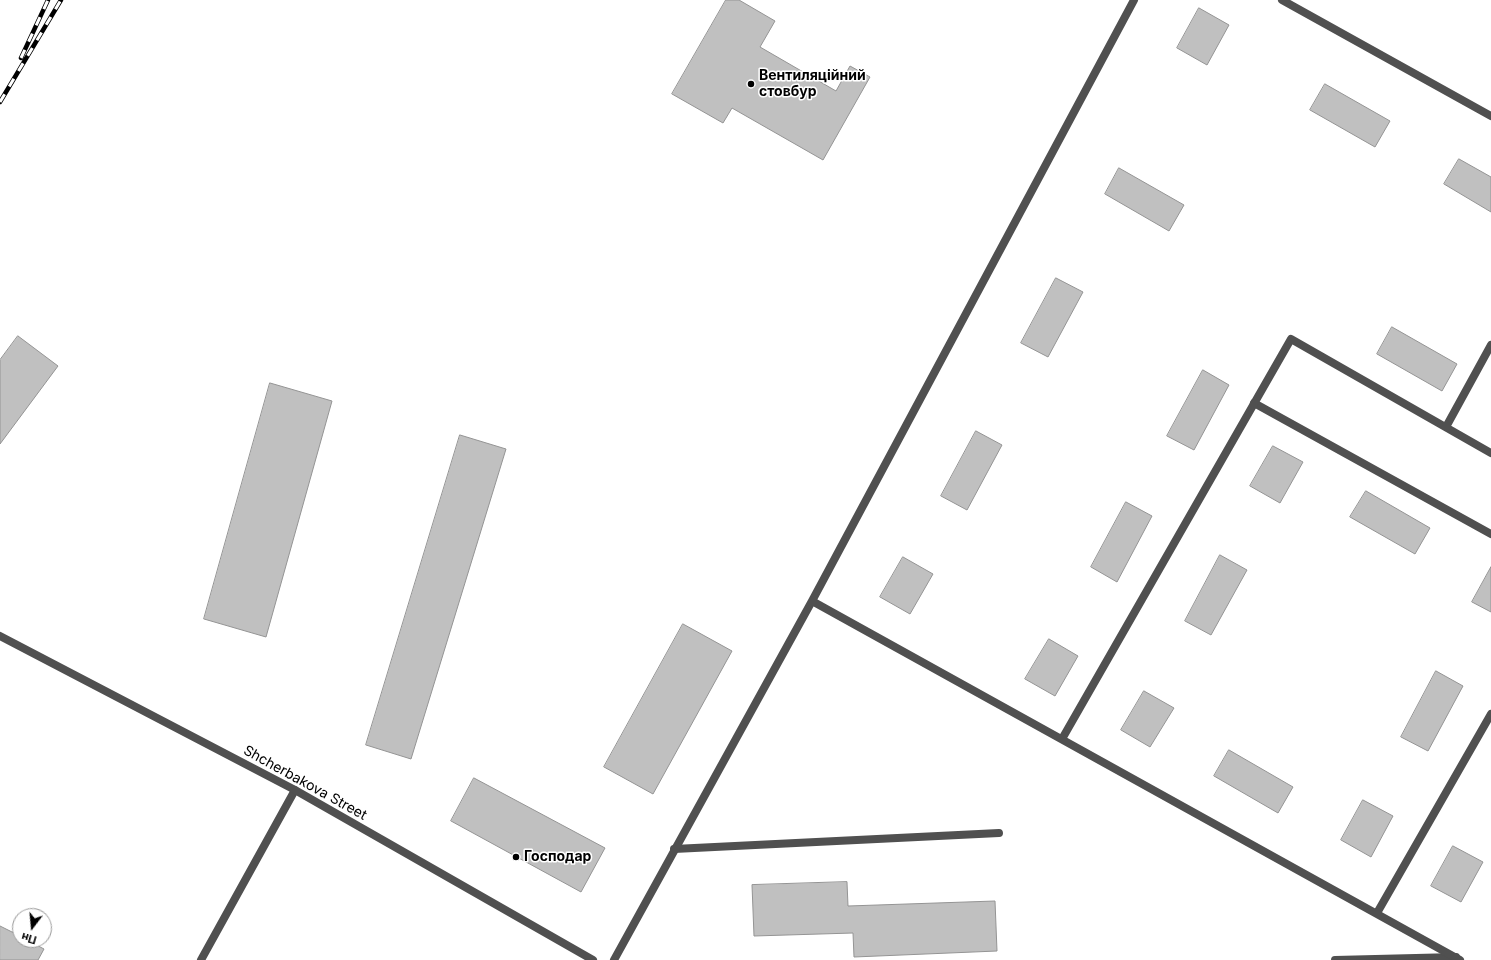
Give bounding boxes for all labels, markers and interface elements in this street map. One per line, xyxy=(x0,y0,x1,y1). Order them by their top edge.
place label: Вентиляційний стовбур xyxy=(759,68,866,100)
marker: Вентиляційний стовбур xyxy=(746,79,756,89)
street label: Shcherbakova Street xyxy=(240,742,370,824)
place label: Господар xyxy=(524,849,591,865)
marker: Господар xyxy=(511,852,521,862)
north arrow xyxy=(12,908,52,948)
text: Пн xyxy=(20,930,38,947)

